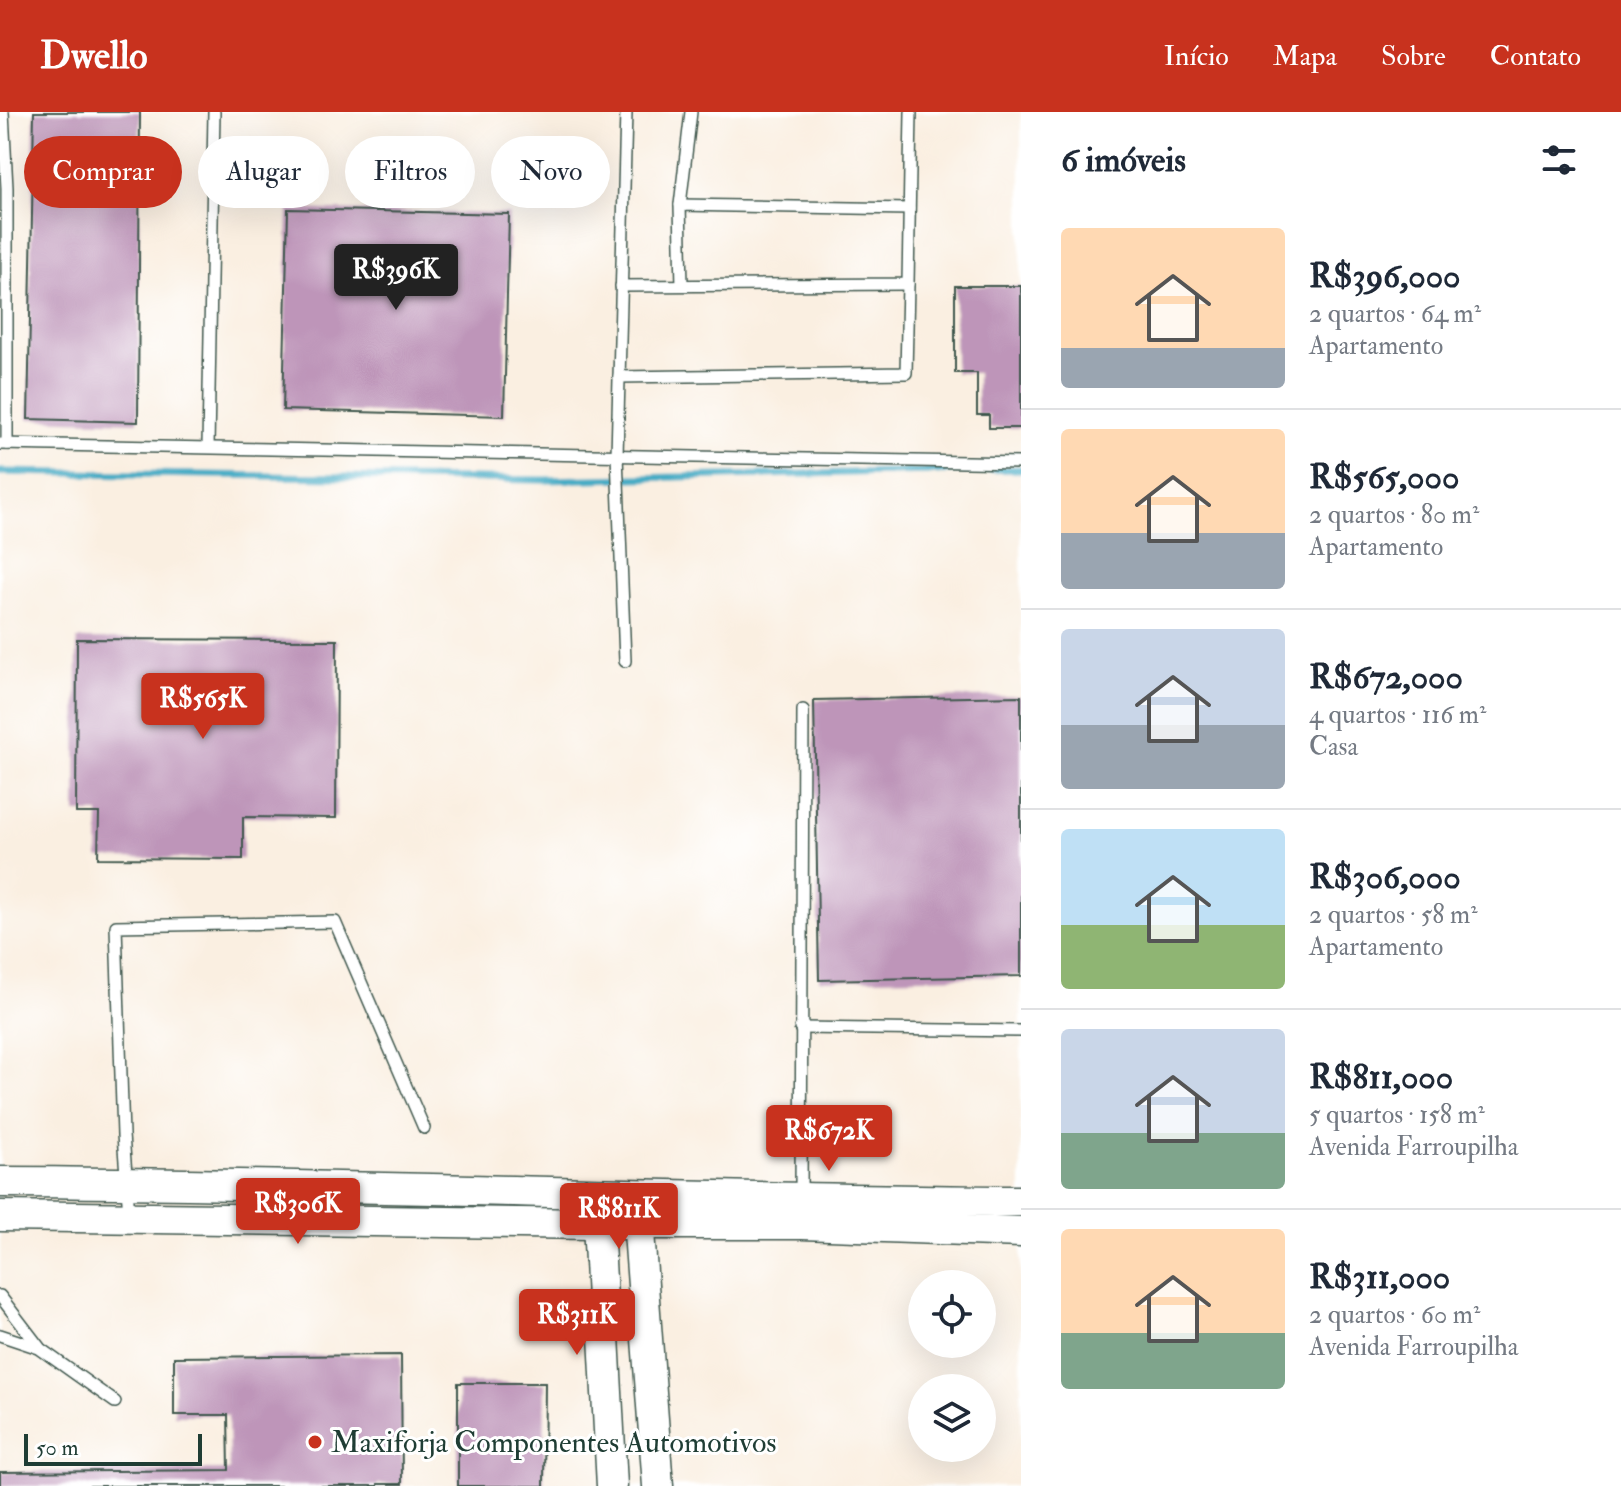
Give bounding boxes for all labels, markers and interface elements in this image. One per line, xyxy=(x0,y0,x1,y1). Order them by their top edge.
text: Dwello xyxy=(40,32,148,80)
text: Início xyxy=(1164,39,1229,74)
text: Mapa xyxy=(1273,39,1337,74)
text: Sobre xyxy=(1381,39,1446,74)
text: Contato xyxy=(1490,39,1581,74)
chip: Comprar xyxy=(24,136,182,208)
chip: Alugar xyxy=(198,136,329,208)
chip: Filtros xyxy=(345,136,475,208)
chip: Novo xyxy=(491,136,610,208)
icon: filters xyxy=(1537,138,1581,182)
text: 6 imóveis xyxy=(1061,139,1186,182)
pin: R$396K xyxy=(331,244,461,312)
text: R$396K xyxy=(352,254,440,286)
text: R$396,000 xyxy=(1309,255,1461,298)
icon: home xyxy=(1125,260,1221,356)
text: 2 quartos · 64 m² xyxy=(1309,298,1481,330)
text: Apartamento xyxy=(1309,330,1443,362)
text: R$565,000 xyxy=(1309,456,1459,499)
icon: home xyxy=(1125,461,1221,557)
text: 2 quartos · 80 m² xyxy=(1309,499,1479,531)
text: Apartamento xyxy=(1309,531,1443,563)
text: R$672,000 xyxy=(1309,656,1463,699)
icon: home xyxy=(1125,661,1221,757)
pin: R$565K xyxy=(138,673,268,741)
text: R$565K xyxy=(159,683,247,715)
text: 4 quartos · 116 m² xyxy=(1309,699,1486,731)
text: Casa xyxy=(1309,731,1358,763)
text: R$306,000 xyxy=(1309,856,1461,899)
icon: home xyxy=(1125,861,1221,957)
text: 2 quartos · 58 m² xyxy=(1309,899,1477,931)
text: Apartamento xyxy=(1309,931,1443,963)
text: R$811,000 xyxy=(1309,1056,1453,1099)
icon: home xyxy=(1125,1061,1221,1157)
text: 5 quartos · 158 m² xyxy=(1309,1099,1485,1131)
pin: R$672K xyxy=(764,1105,894,1173)
text: R$672K xyxy=(784,1115,874,1147)
text: Avenida Farroupilha xyxy=(1309,1131,1518,1163)
pin: R$306K xyxy=(233,1178,363,1246)
pin: R$811K xyxy=(554,1183,684,1251)
text: R$306K xyxy=(254,1188,342,1220)
text: R$811K xyxy=(578,1193,660,1225)
text: R$311,000 xyxy=(1309,1256,1450,1299)
icon: home xyxy=(1125,1261,1221,1357)
map controls xyxy=(908,1270,996,1462)
button: locate xyxy=(908,1270,996,1358)
pin: R$311K xyxy=(512,1289,642,1357)
text: R$311K xyxy=(537,1299,617,1331)
text: 2 quartos · 60 m² xyxy=(1309,1299,1480,1331)
text: Avenida Farroupilha xyxy=(1309,1331,1518,1363)
button: layers xyxy=(908,1374,996,1462)
place label: Maxiforja Componentes Automotivos xyxy=(331,1424,777,1461)
scale bar xyxy=(24,1430,202,1466)
marker: Maxiforja Componentes Automotivos xyxy=(306,1433,324,1451)
text: 50 m xyxy=(36,1434,78,1462)

